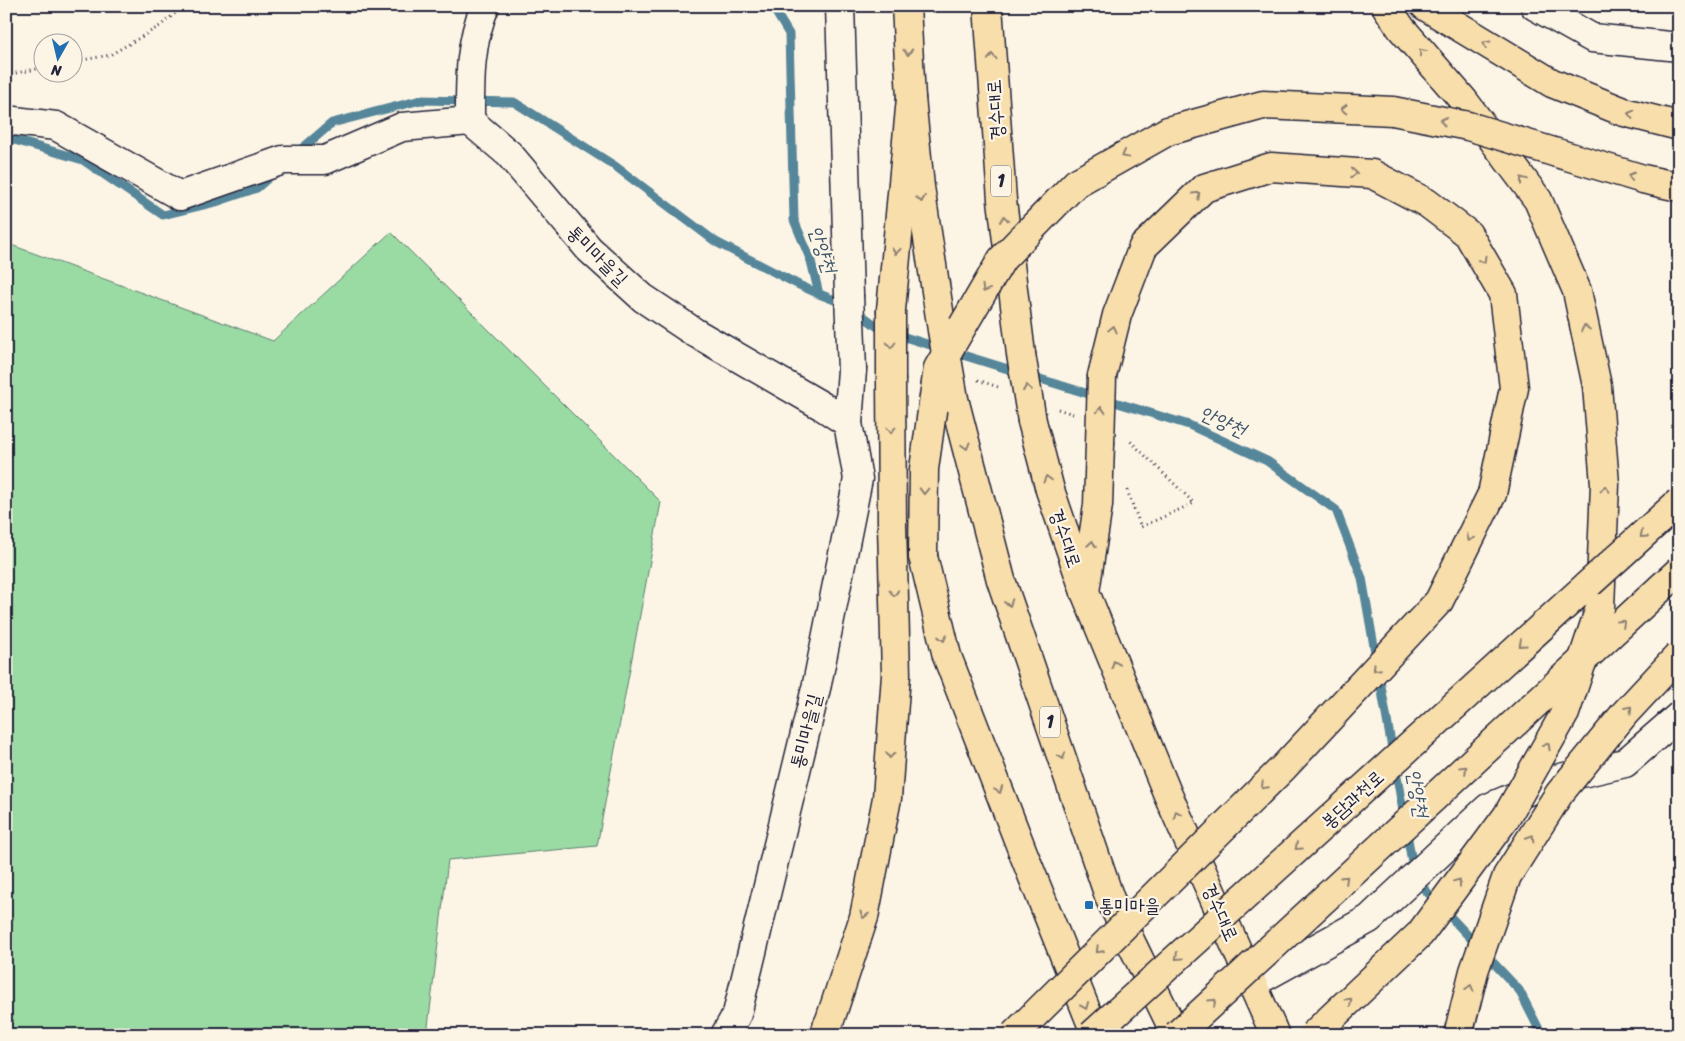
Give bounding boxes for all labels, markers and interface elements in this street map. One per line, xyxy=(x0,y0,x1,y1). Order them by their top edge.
north arrow xyxy=(32,32,82,82)
one-way arrow xyxy=(1482,40,1491,50)
one-way arrow xyxy=(903,48,914,56)
one-way arrow xyxy=(1420,49,1428,58)
one-way arrow xyxy=(986,53,997,61)
text: N xyxy=(49,57,64,84)
street label: 경수대로 xyxy=(977,78,1014,142)
one-way arrow xyxy=(1340,104,1348,114)
one-way arrow xyxy=(1627,109,1636,120)
one-way arrow xyxy=(1438,116,1447,127)
one-way arrow xyxy=(1122,149,1131,159)
road number: 1 xyxy=(991,166,1011,197)
one-way arrow xyxy=(1350,167,1358,178)
one-way arrow xyxy=(1628,171,1636,181)
one-way arrow xyxy=(1520,177,1528,186)
one-way arrow xyxy=(1191,191,1200,200)
one-way arrow xyxy=(916,194,926,203)
one-way arrow xyxy=(999,215,1010,223)
street label: 통미마을길 xyxy=(559,217,636,294)
water label: 안양천 xyxy=(798,221,848,279)
one-way arrow xyxy=(891,247,902,255)
one-way arrow xyxy=(1477,255,1487,264)
one-way arrow xyxy=(981,284,991,293)
one-way arrow xyxy=(1107,324,1118,333)
one-way arrow xyxy=(1580,324,1591,333)
one-way arrow xyxy=(886,342,896,350)
one-way arrow xyxy=(1022,384,1032,392)
water label: 안양천 xyxy=(1194,396,1254,448)
one-way arrow xyxy=(1095,406,1106,414)
one-way arrow xyxy=(886,426,896,434)
one-way arrow xyxy=(960,442,971,451)
one-way arrow xyxy=(1042,474,1053,483)
one-way arrow xyxy=(1600,485,1610,492)
one-way arrow xyxy=(919,487,929,495)
street label: 경수대로 xyxy=(1040,504,1091,572)
one-way arrow xyxy=(1639,529,1648,538)
one-way arrow xyxy=(1466,533,1476,542)
one-way arrow xyxy=(1087,539,1097,548)
one-way arrow xyxy=(889,589,899,597)
one-way arrow xyxy=(1003,598,1013,607)
one-way arrow xyxy=(1617,620,1626,629)
one-way arrow xyxy=(937,633,948,642)
one-way arrow xyxy=(1519,638,1528,647)
one-way arrow xyxy=(1110,660,1121,669)
one-way arrow xyxy=(1373,663,1382,672)
street label: 통미마을길 xyxy=(780,690,831,772)
one-way arrow xyxy=(1623,705,1632,714)
road number: 1 xyxy=(1040,706,1060,738)
one-way arrow xyxy=(1540,742,1550,751)
one-way arrow xyxy=(885,751,896,759)
one-way arrow xyxy=(1056,752,1066,760)
street label: 봉담과천로 xyxy=(1313,762,1392,837)
water label: 안양천 xyxy=(1396,766,1439,822)
one-way arrow xyxy=(1459,766,1468,775)
one-way arrow xyxy=(1261,780,1270,789)
one-way arrow xyxy=(993,785,1003,794)
one-way arrow xyxy=(1173,810,1183,819)
one-way arrow xyxy=(1525,835,1535,844)
one-way arrow xyxy=(1295,842,1304,851)
one-way arrow xyxy=(1339,876,1348,885)
street label: 경수대로 xyxy=(1193,878,1248,947)
one-way arrow xyxy=(1452,878,1461,888)
place label: 통미마을 xyxy=(1099,889,1160,922)
marker: 통미마을 xyxy=(1083,899,1095,911)
one-way arrow xyxy=(859,911,870,920)
one-way arrow xyxy=(1096,944,1105,953)
one-way arrow xyxy=(1175,951,1184,960)
one-way arrow xyxy=(1464,983,1475,992)
one-way arrow xyxy=(1343,998,1352,1007)
one-way arrow xyxy=(1207,999,1216,1008)
one-way arrow xyxy=(1078,1001,1089,1010)

